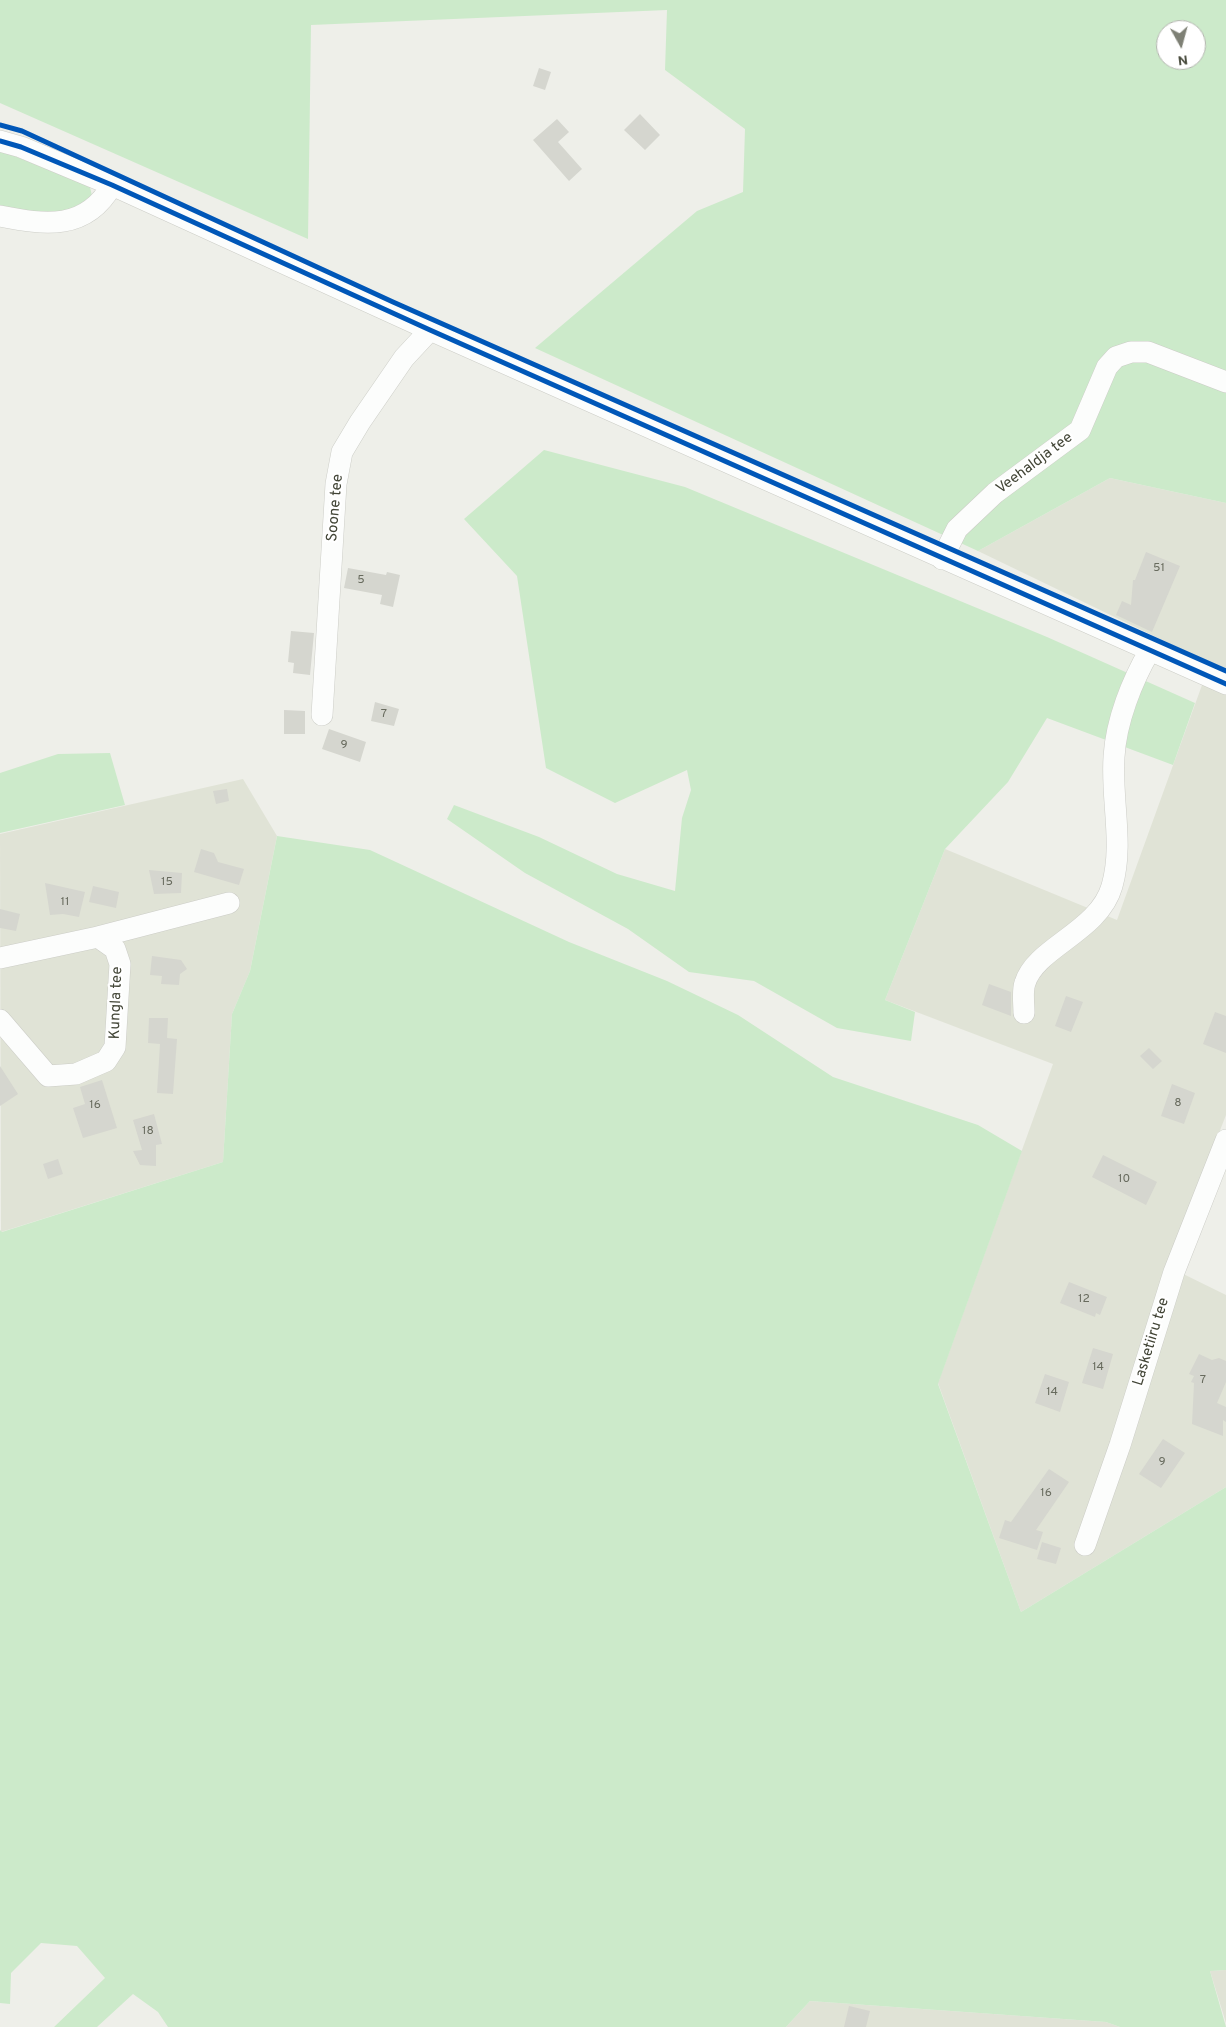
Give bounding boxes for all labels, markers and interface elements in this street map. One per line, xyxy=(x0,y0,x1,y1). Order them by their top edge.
north arrow xyxy=(1156,20,1206,70)
text: N xyxy=(1177,50,1189,68)
street label: Veehaldja tee xyxy=(993,429,1077,499)
street label: Soone tee xyxy=(324,473,348,543)
house number: 51 xyxy=(1153,562,1165,576)
house number: 5 xyxy=(357,574,365,588)
house number: 7 xyxy=(381,708,387,722)
house number: 9 xyxy=(340,739,348,753)
house number: 15 xyxy=(161,876,173,890)
house number: 11 xyxy=(61,896,69,910)
street label: Kungla tee xyxy=(107,966,127,1040)
house number: 8 xyxy=(1174,1097,1182,1111)
house number: 16 xyxy=(89,1099,101,1113)
house number: 18 xyxy=(142,1125,154,1139)
house number: 10 xyxy=(1118,1173,1130,1187)
house number: 12 xyxy=(1078,1293,1090,1307)
street label: Lasketiiru tee xyxy=(1130,1296,1174,1388)
house number: 14 xyxy=(1092,1361,1104,1375)
house number: 7 xyxy=(1200,1374,1206,1388)
house number: 14 xyxy=(1046,1386,1058,1400)
house number: 9 xyxy=(1158,1456,1166,1470)
house number: 16 xyxy=(1040,1487,1052,1501)

